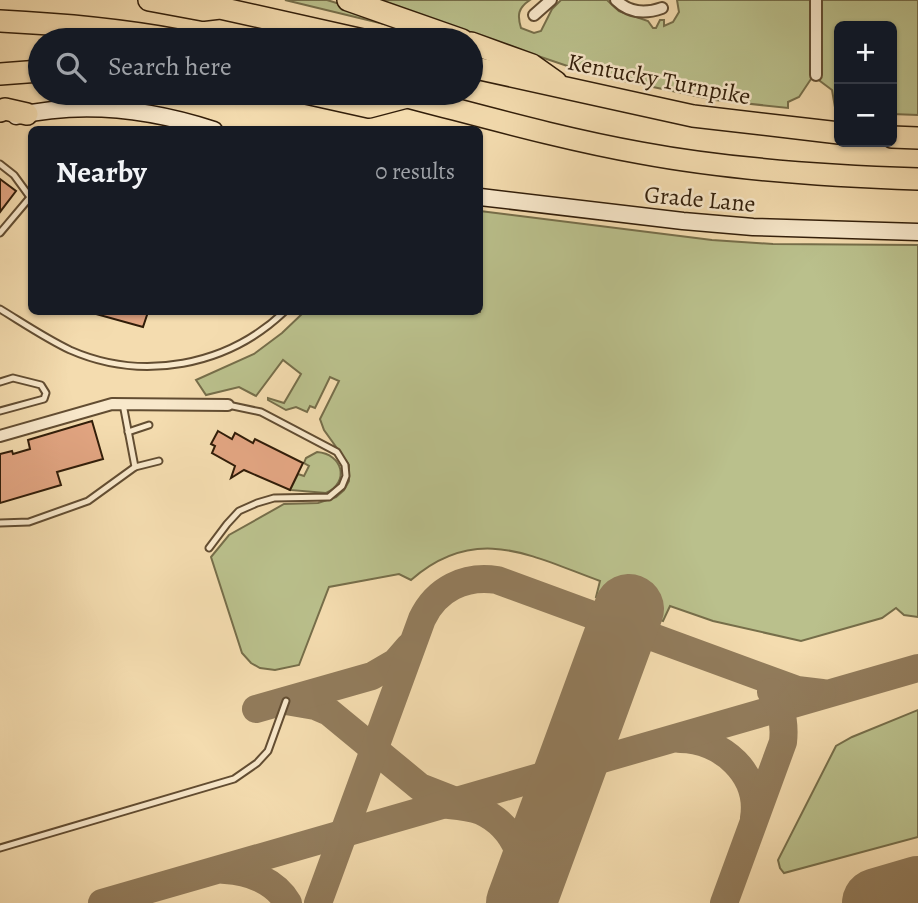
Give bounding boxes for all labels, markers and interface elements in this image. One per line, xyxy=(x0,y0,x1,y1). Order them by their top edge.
map controls xyxy=(834,21,897,147)
button: + xyxy=(834,21,897,84)
search box xyxy=(28,28,483,105)
street label: Kentucky Turnpike xyxy=(565,46,753,112)
icon: search xyxy=(52,48,90,86)
text: Search here xyxy=(108,49,232,84)
button: − xyxy=(834,84,897,147)
text: Nearby xyxy=(56,152,147,192)
text: 0 results xyxy=(375,156,455,187)
street label: Grade Lane xyxy=(643,178,757,220)

